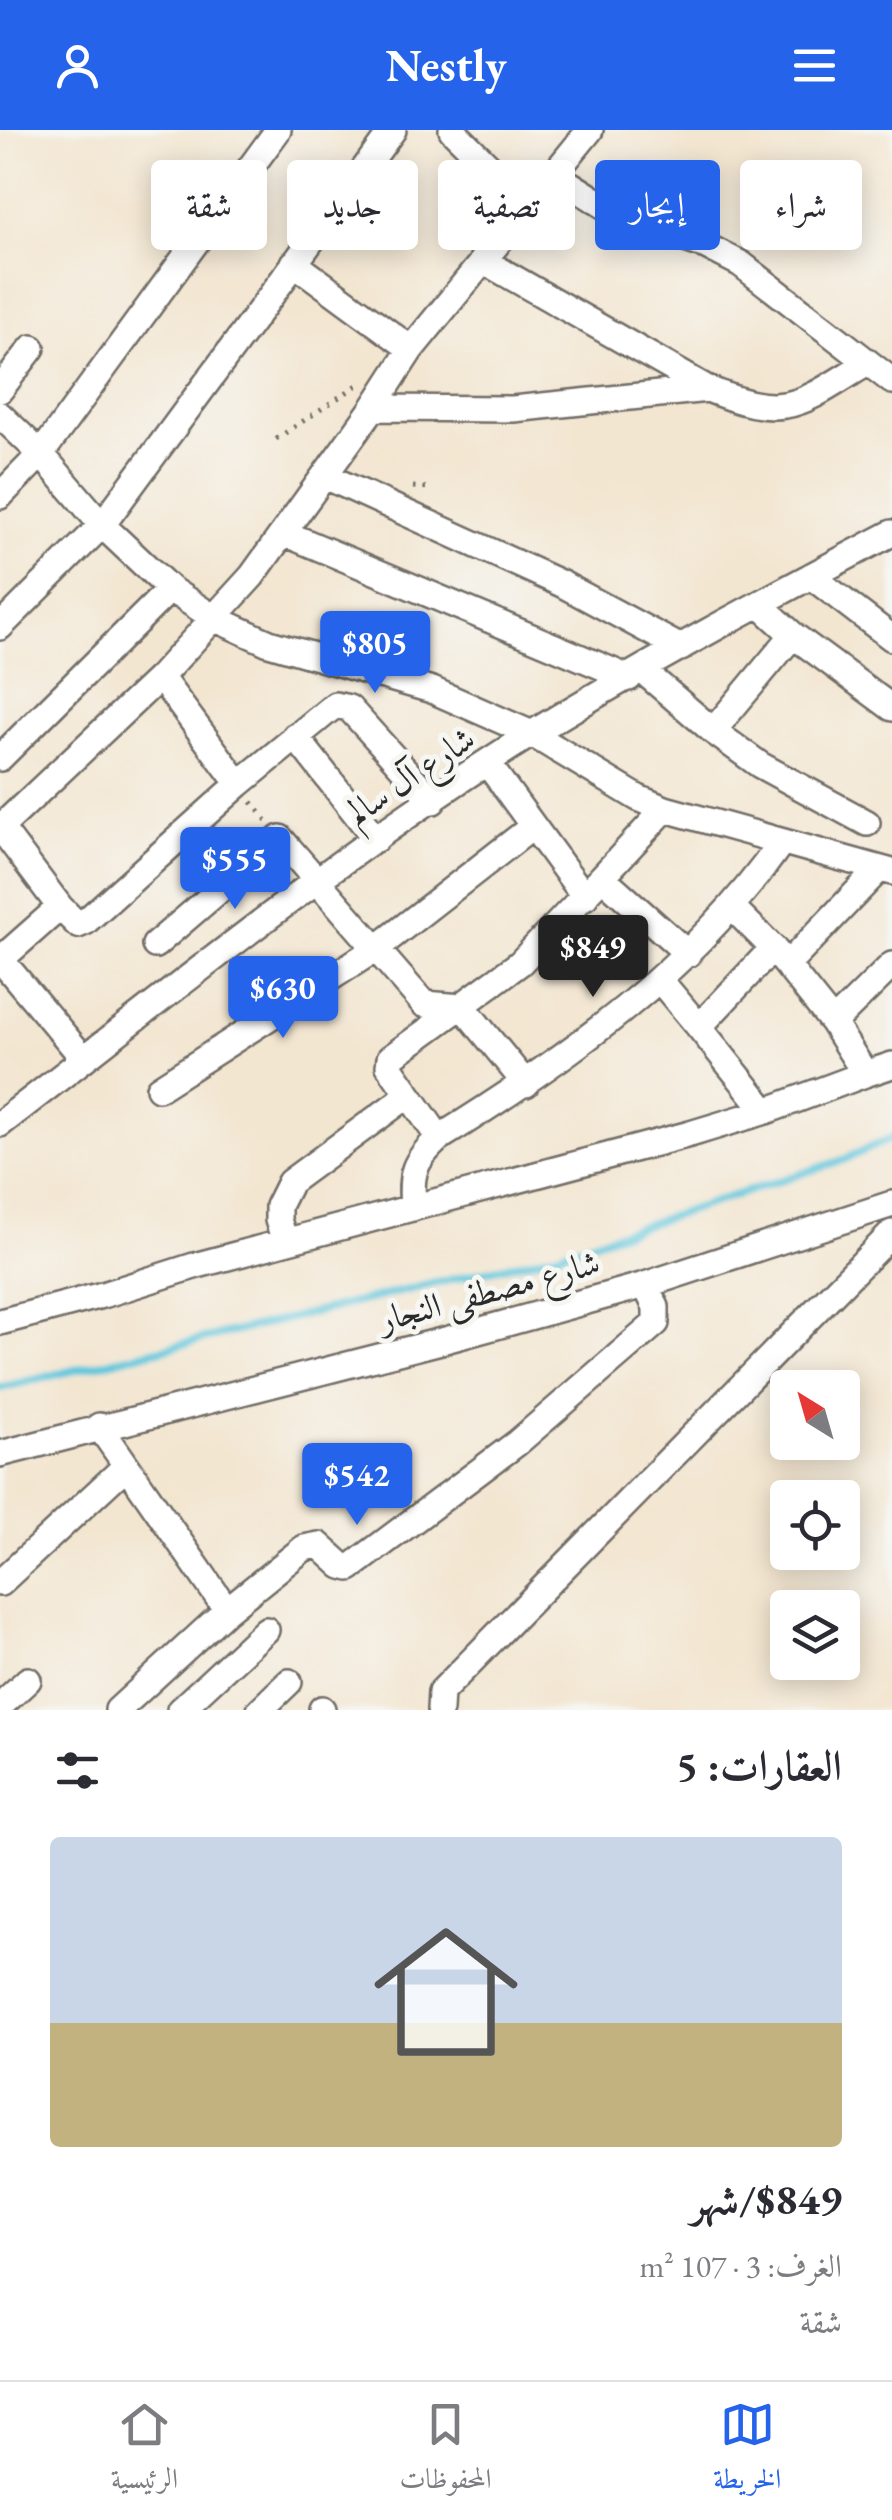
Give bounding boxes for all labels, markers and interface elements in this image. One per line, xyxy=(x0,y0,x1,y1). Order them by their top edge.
text: Nestly xyxy=(385,36,507,94)
icon: person xyxy=(50,38,105,93)
icon: menu xyxy=(787,38,842,93)
chip: شقة xyxy=(151,160,267,250)
chip: جديد xyxy=(287,160,418,250)
chip: تصفية xyxy=(438,160,575,250)
chip: إيجار xyxy=(595,160,720,250)
chip: شراء xyxy=(740,160,862,250)
pin: $805 xyxy=(316,611,434,696)
text: $805 xyxy=(342,622,408,664)
street label: شارع آل سالم xyxy=(337,715,488,841)
pin: $555 xyxy=(176,827,294,912)
text: $555 xyxy=(202,838,268,880)
pin: $849 xyxy=(534,915,652,1000)
text: $849 xyxy=(560,926,626,968)
pin: $630 xyxy=(224,956,342,1041)
text: $630 xyxy=(250,967,316,1009)
street label: شارع مصطفى النجار xyxy=(370,1239,606,1349)
north arrow xyxy=(770,1370,860,1460)
map controls xyxy=(770,1370,860,1680)
pin: $542 xyxy=(298,1443,416,1528)
text: $542 xyxy=(324,1454,390,1496)
button: locate xyxy=(770,1480,860,1570)
button: layers xyxy=(770,1590,860,1680)
text: العقارات: 5 xyxy=(676,1738,842,1793)
icon: filters xyxy=(50,1743,105,1798)
icon: home xyxy=(356,1902,536,2082)
text: $849/شهر xyxy=(691,2172,842,2227)
text: الغرف: 3 · 107 m² xyxy=(639,2245,842,2287)
text: شقة xyxy=(800,2301,842,2343)
tab: الرئيسية xyxy=(111,2397,178,2506)
tab: المحفوظات xyxy=(399,2397,492,2506)
tab: الخريطة xyxy=(713,2397,781,2506)

